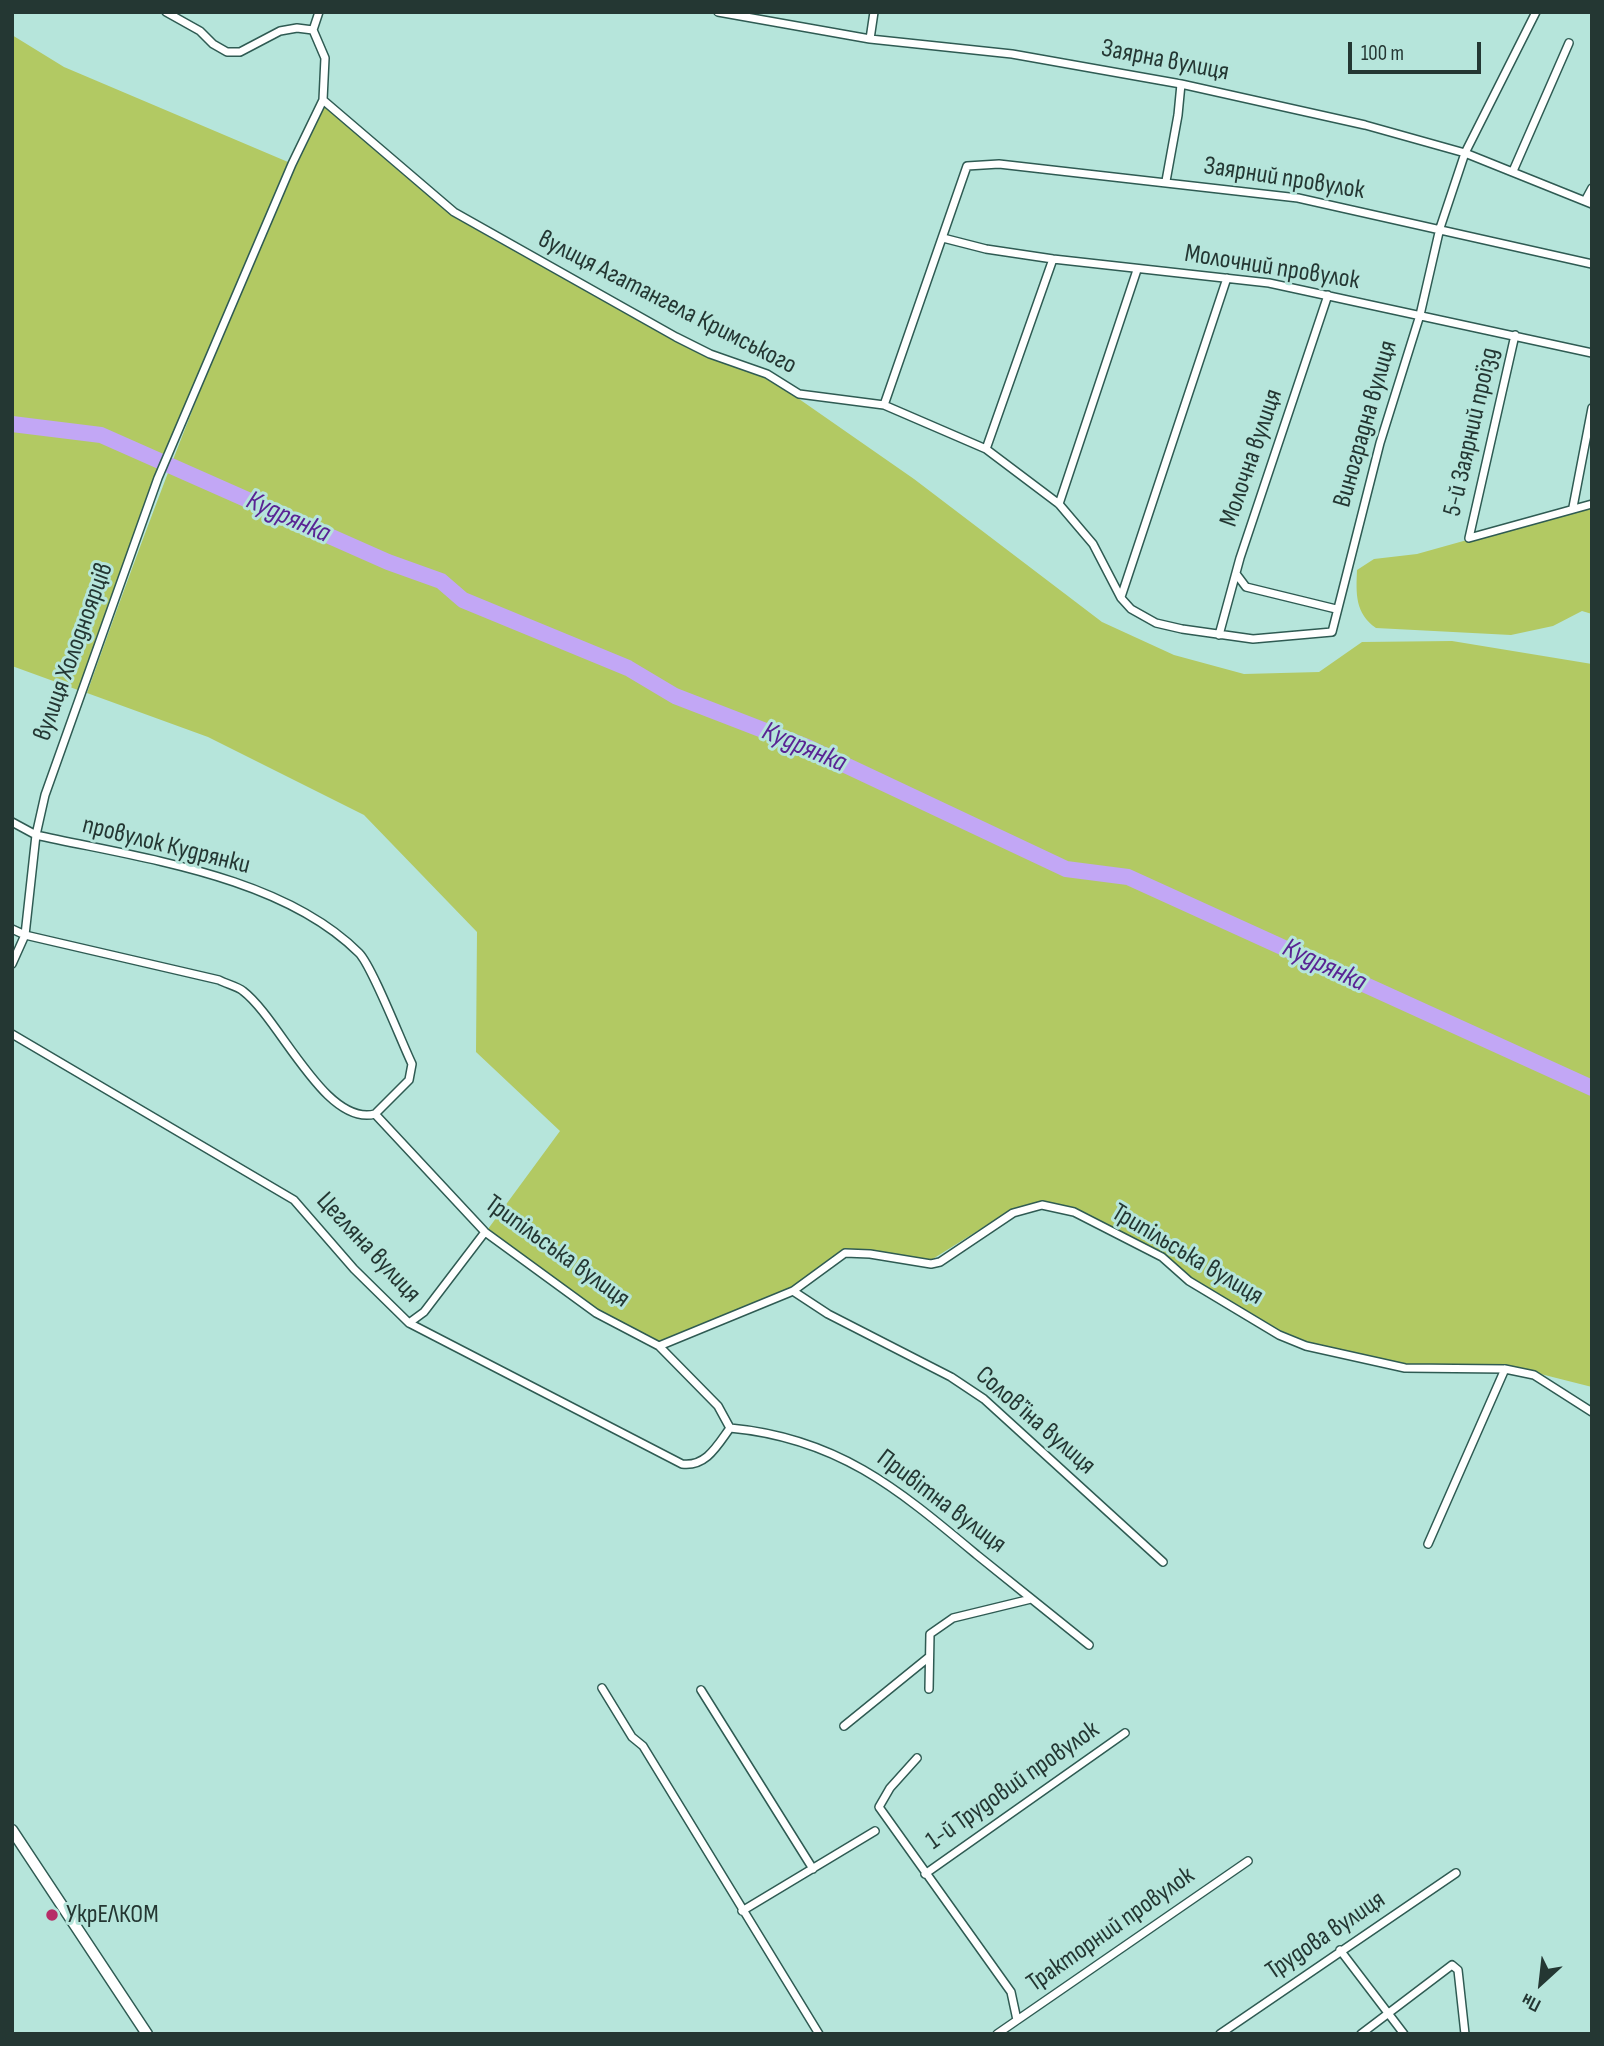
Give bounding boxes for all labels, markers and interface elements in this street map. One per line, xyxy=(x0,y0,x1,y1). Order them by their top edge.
scale bar xyxy=(1352,28,1485,72)
street label: Заярна вулиця xyxy=(1099,33,1231,89)
text: 100 m xyxy=(1361,41,1404,66)
street label: Заярний провулок xyxy=(1201,151,1367,207)
street label: вулиця Агатангела Кримського xyxy=(533,224,801,382)
street label: Молочний провулок xyxy=(1182,239,1362,297)
street label: Виноградна вулиця xyxy=(1327,337,1405,511)
street label: 5-й Заярний проїзд xyxy=(1437,345,1507,519)
street label: Молочна вулиця xyxy=(1214,385,1290,531)
water label: Кудрянка xyxy=(241,485,335,551)
street label: вулиця Холодноярців xyxy=(27,559,121,745)
water label: Кудрянка xyxy=(757,715,851,781)
street label: провулок Кудрянки xyxy=(79,810,253,882)
water label: Кудрянка xyxy=(1277,932,1371,1000)
street label: Цегляна вулиця xyxy=(309,1186,427,1310)
street label: Трипільська вулиця xyxy=(478,1189,636,1315)
street label: Трипільська вулиця xyxy=(1105,1197,1269,1313)
street label: Соловʼїна вулиця xyxy=(968,1360,1102,1482)
street label: Привітна вулиця xyxy=(870,1443,1012,1561)
street label: 1-й Трудовий провулок xyxy=(921,1715,1105,1857)
street label: Тракторний провулок xyxy=(1021,1861,1201,1999)
street label: Трудова вулиця xyxy=(1260,1885,1392,1987)
place label: УкрЕЛКОМ xyxy=(66,1899,159,1931)
marker: УкрЕЛКОМ xyxy=(44,1907,60,1923)
north arrow xyxy=(1506,1948,1576,2018)
text: Пн xyxy=(1518,1988,1545,2017)

